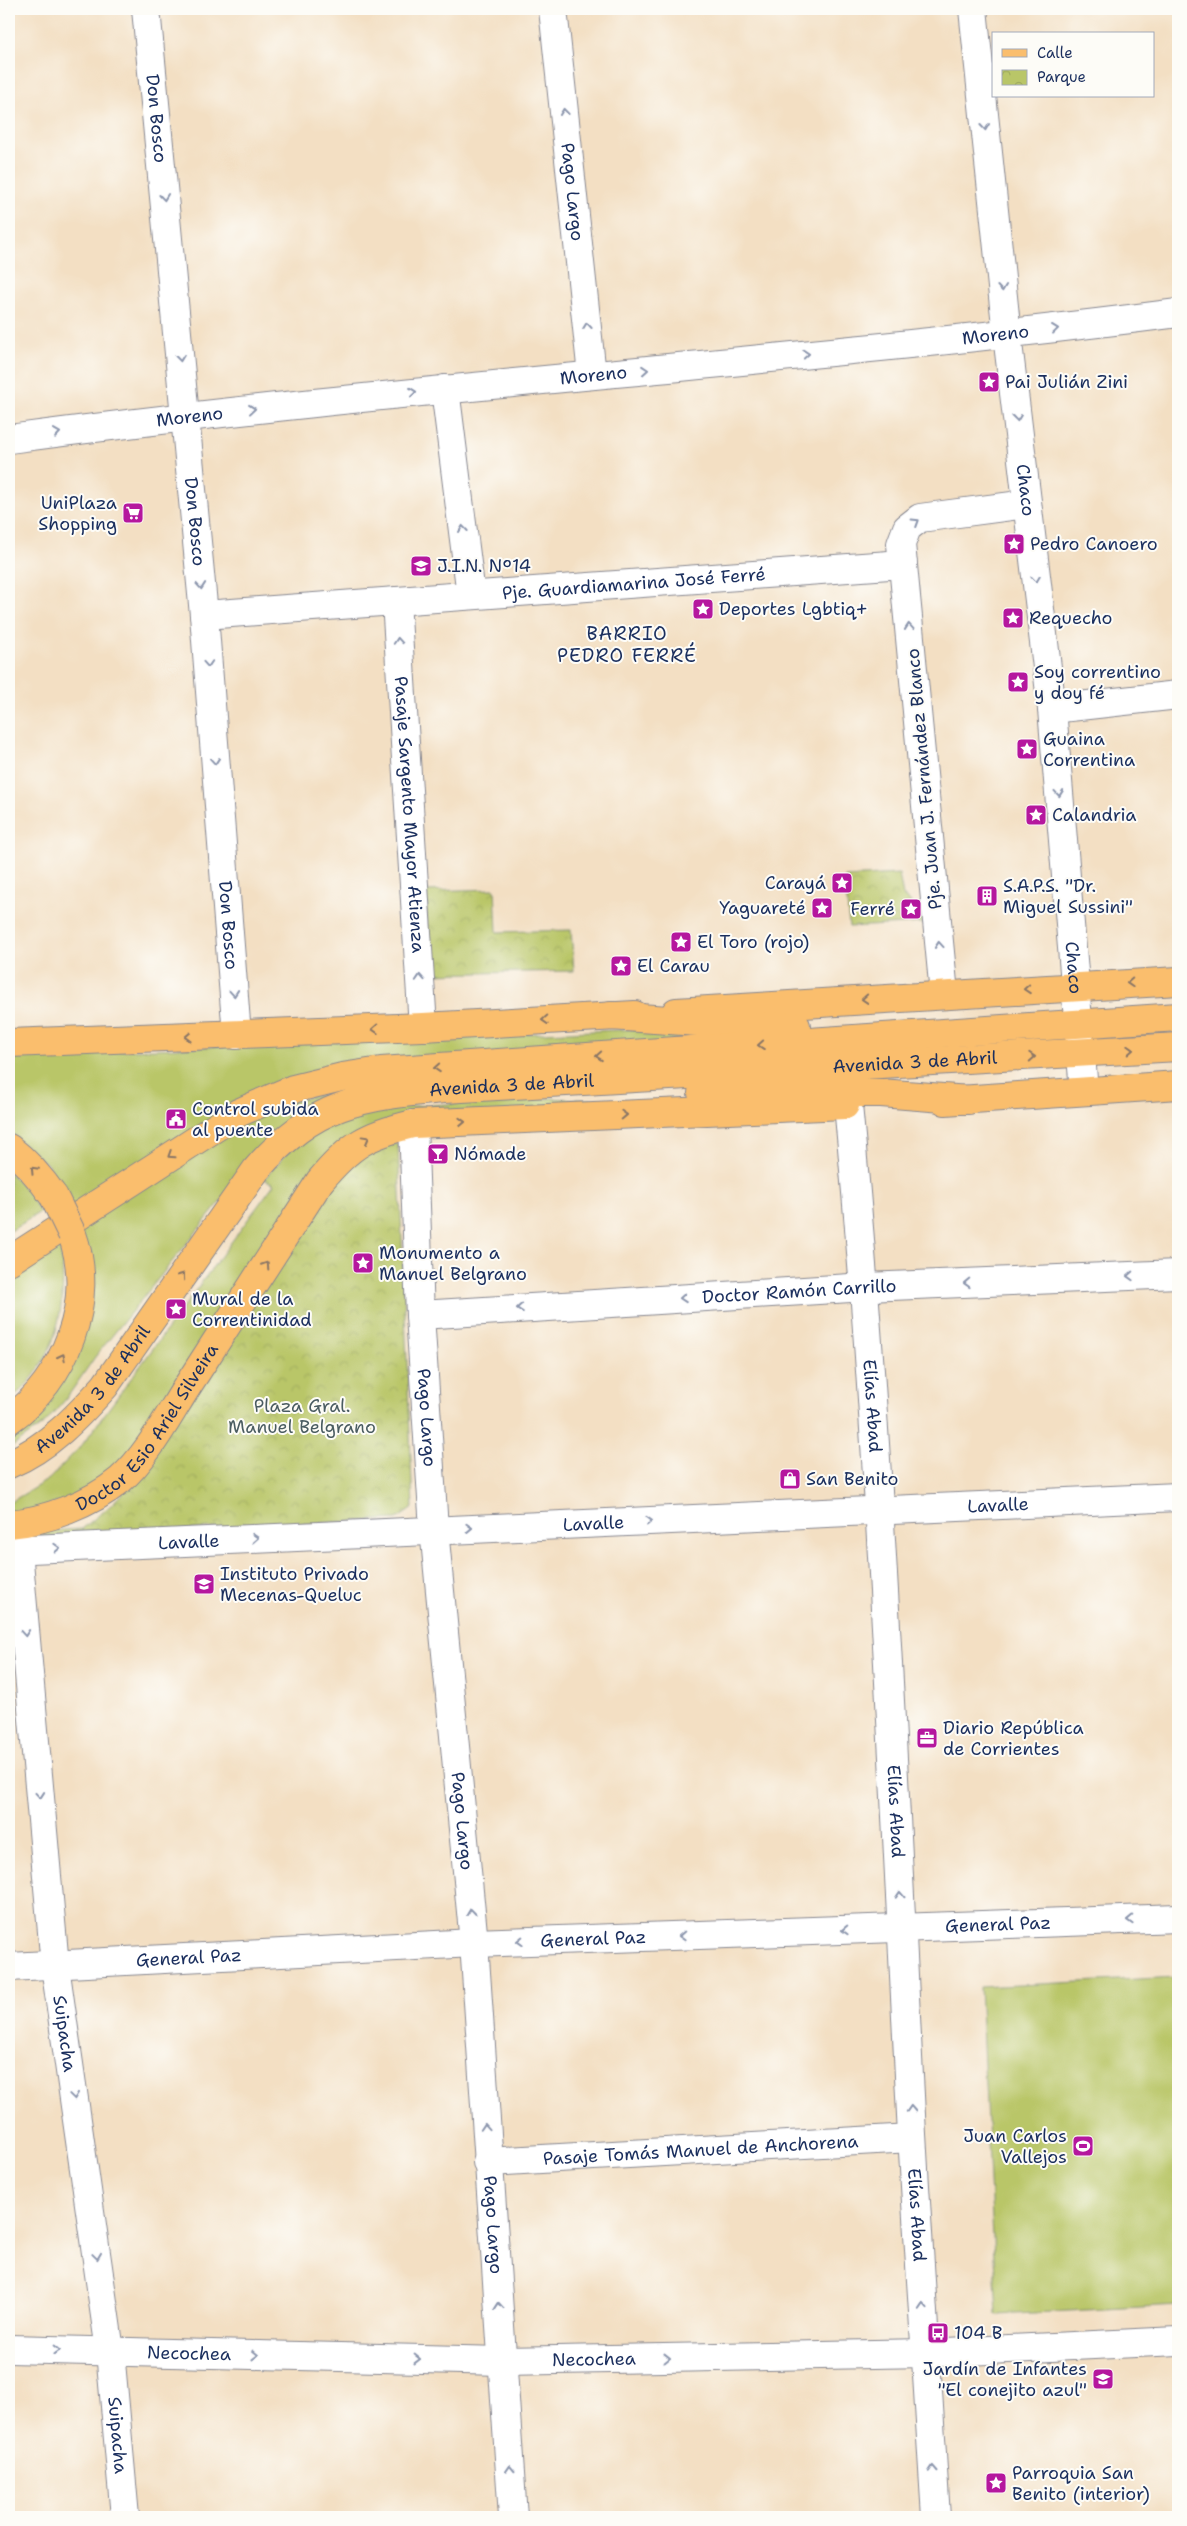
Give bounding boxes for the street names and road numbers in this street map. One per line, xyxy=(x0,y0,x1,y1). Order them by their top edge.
street label: Don Bosco xyxy=(140,73,173,164)
street label: Pago Largo xyxy=(555,142,590,242)
street label: Moreno xyxy=(961,319,1030,350)
street label: Moreno xyxy=(559,360,628,390)
street label: Moreno xyxy=(155,401,224,432)
street label: Chaco xyxy=(1011,463,1041,518)
street label: Don Bosco xyxy=(179,476,211,567)
street label: Pje. Guardiamarina José Ferré xyxy=(501,562,766,605)
street label: Pje. Juan J. Fernández Blanco xyxy=(901,647,947,911)
street label: Pasaje Sargento Mayor Atienza xyxy=(389,675,430,954)
street label: Don Bosco xyxy=(213,880,244,971)
street label: Chaco xyxy=(1060,940,1088,995)
street label: Avenida 3 de Abril xyxy=(832,1045,998,1079)
street label: Avenida 3 de Abril xyxy=(428,1068,595,1102)
street label: Doctor Ramón Carrillo xyxy=(701,1274,897,1309)
street label: Avenida 3 de Abril xyxy=(30,1320,156,1459)
street label: Doctor Esio Ariel Silveira xyxy=(72,1339,224,1517)
street label: Elías Abad xyxy=(857,1359,888,1453)
street label: Pago Largo xyxy=(412,1368,442,1468)
street label: Lavalle xyxy=(967,1492,1029,1519)
street label: Lavalle xyxy=(562,1510,625,1537)
street label: Lavalle xyxy=(158,1528,220,1555)
street label: Elías Abad xyxy=(881,1764,910,1859)
street label: Pago Largo xyxy=(446,1771,479,1871)
street label: General Paz xyxy=(945,1911,1051,1938)
street label: General Paz xyxy=(540,1925,647,1953)
street label: General Paz xyxy=(135,1943,242,1972)
street label: Suipacha xyxy=(47,1994,82,2074)
street label: Pasaje Tomás Manuel de Anchorena xyxy=(542,2129,859,2171)
street label: Elías Abad xyxy=(902,2167,932,2262)
street label: Pago Largo xyxy=(478,2175,508,2275)
street label: Necochea xyxy=(147,2340,231,2366)
street label: Necochea xyxy=(552,2346,636,2372)
street label: Suipacha xyxy=(102,2396,133,2475)

